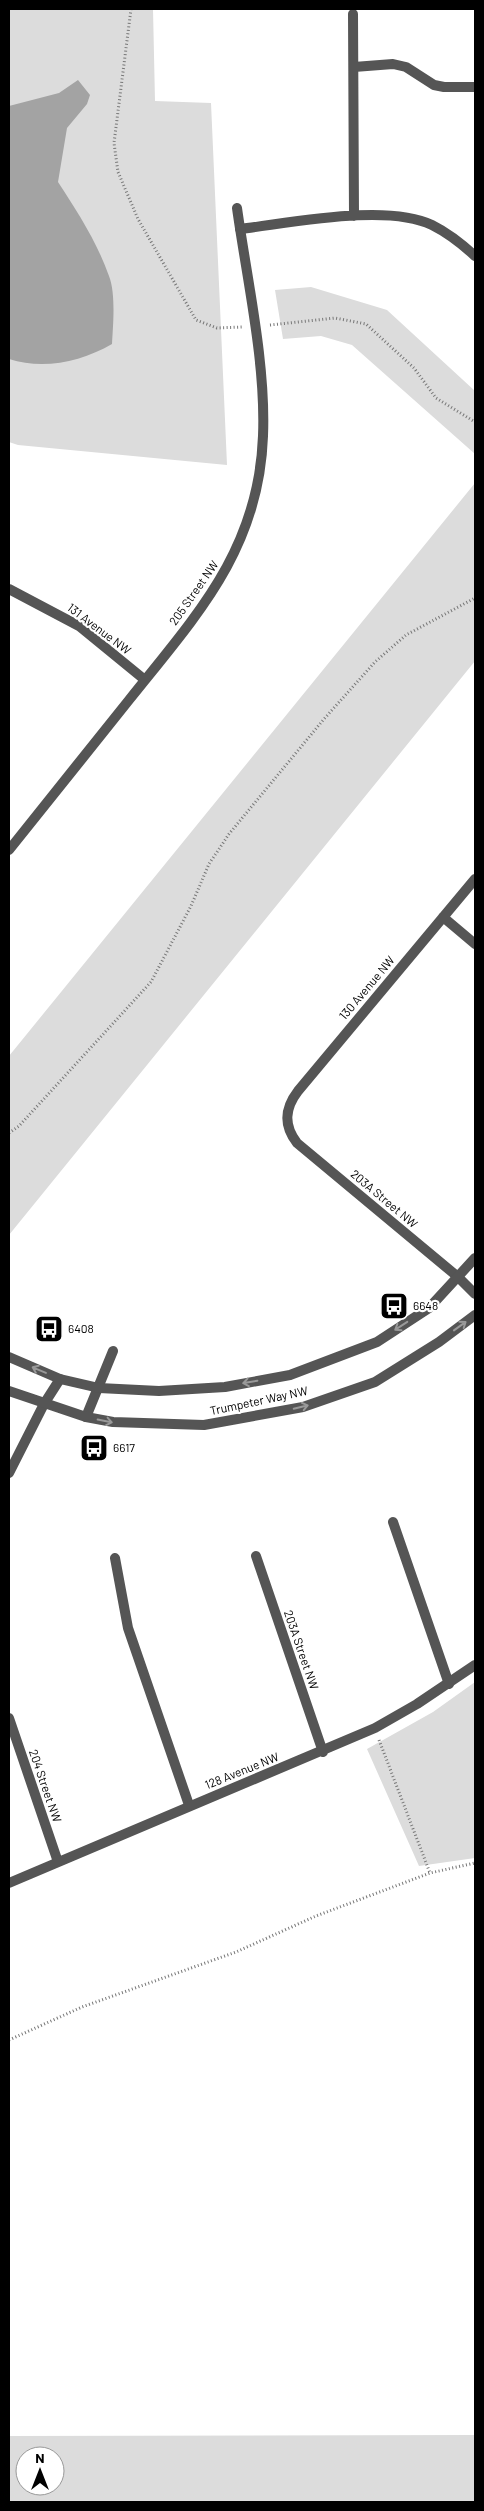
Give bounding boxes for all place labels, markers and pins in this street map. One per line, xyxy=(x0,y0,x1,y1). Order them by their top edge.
bus stop icon: 6648 xyxy=(379,1291,409,1321)
place label: 6648 xyxy=(413,1298,438,1312)
bus stop icon: 6408 xyxy=(34,1314,64,1344)
place label: 6408 xyxy=(68,1321,94,1335)
bus stop icon: 6617 xyxy=(79,1433,109,1463)
place label: 6617 xyxy=(113,1440,135,1454)

